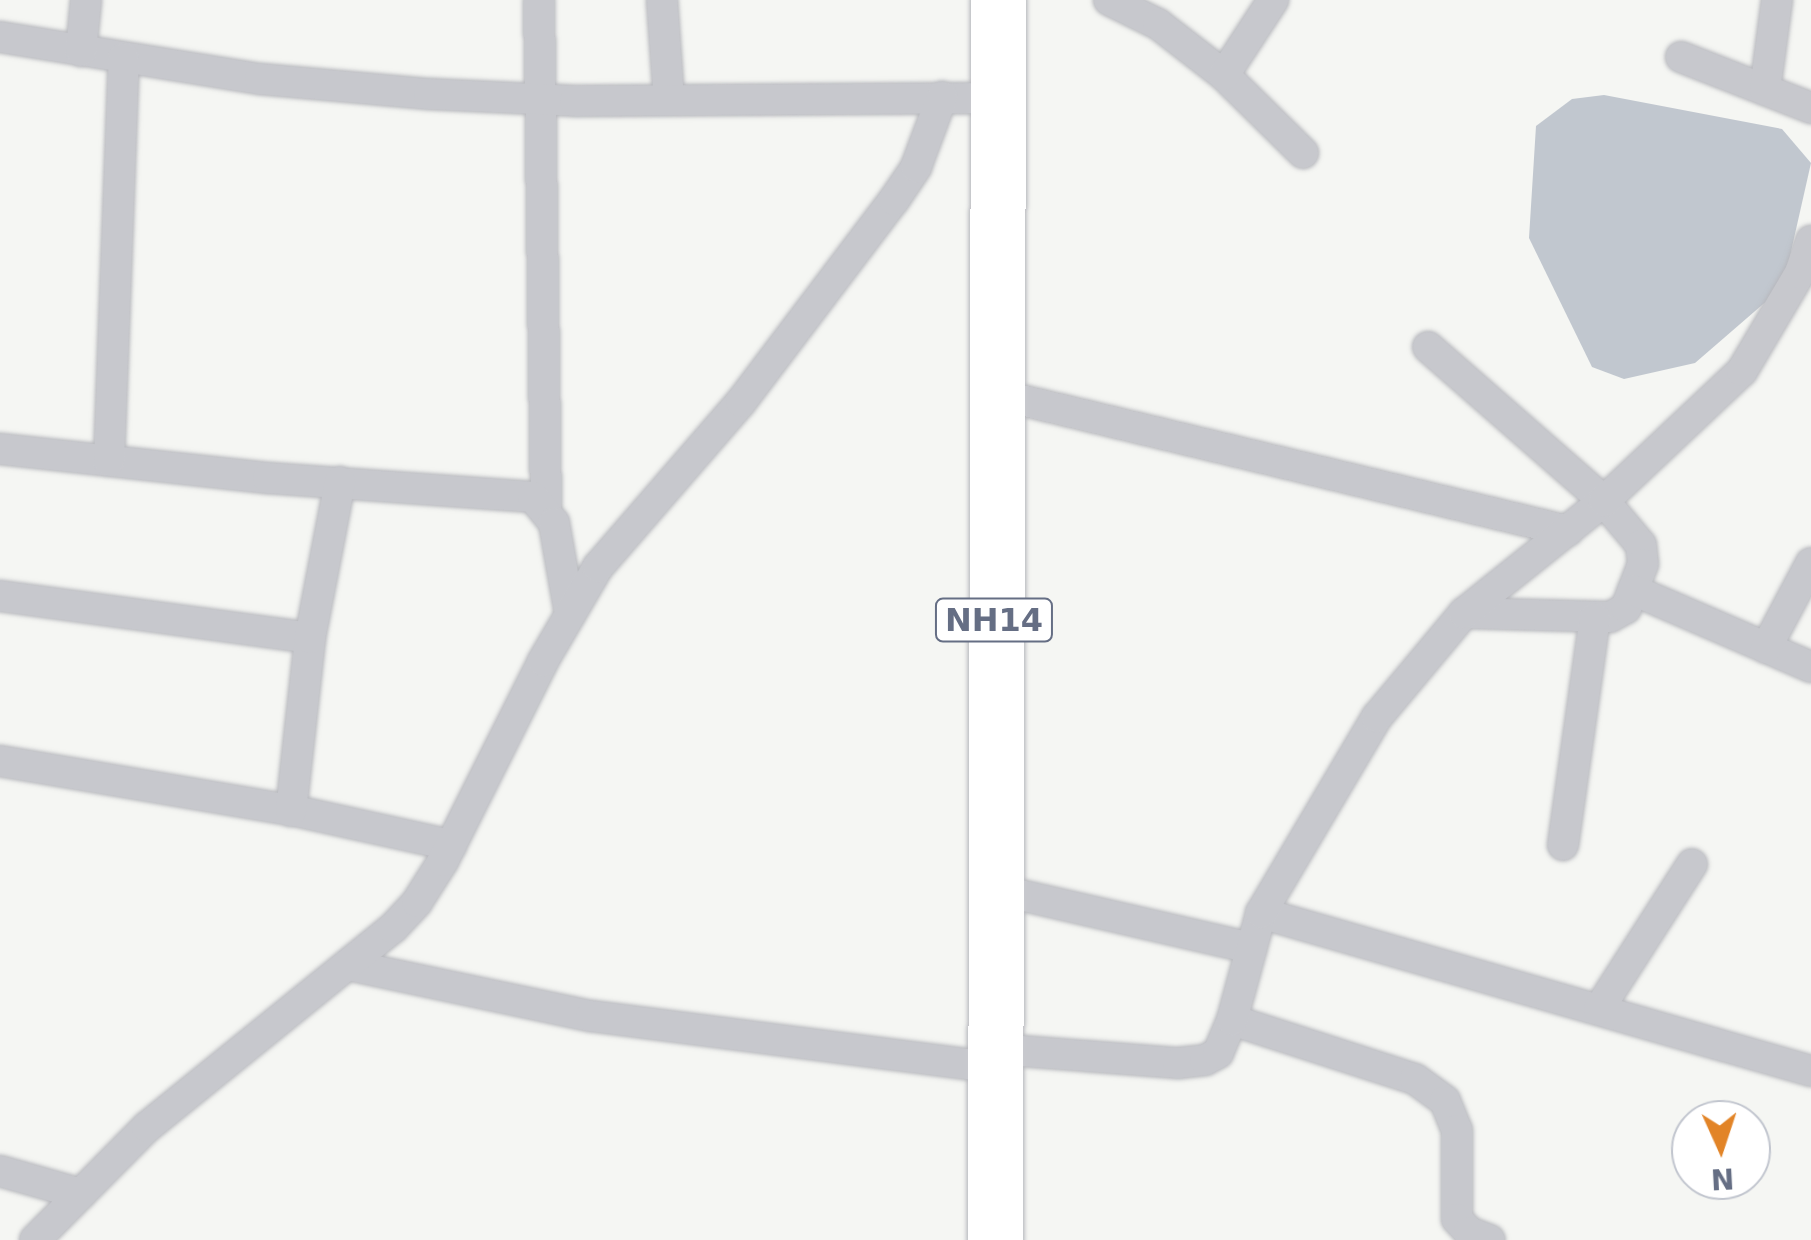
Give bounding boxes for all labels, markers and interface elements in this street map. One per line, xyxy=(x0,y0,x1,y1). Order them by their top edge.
road number: NH14 xyxy=(934,593,1054,647)
north arrow xyxy=(1671,1100,1771,1200)
text: N xyxy=(1710,1161,1735,1196)

